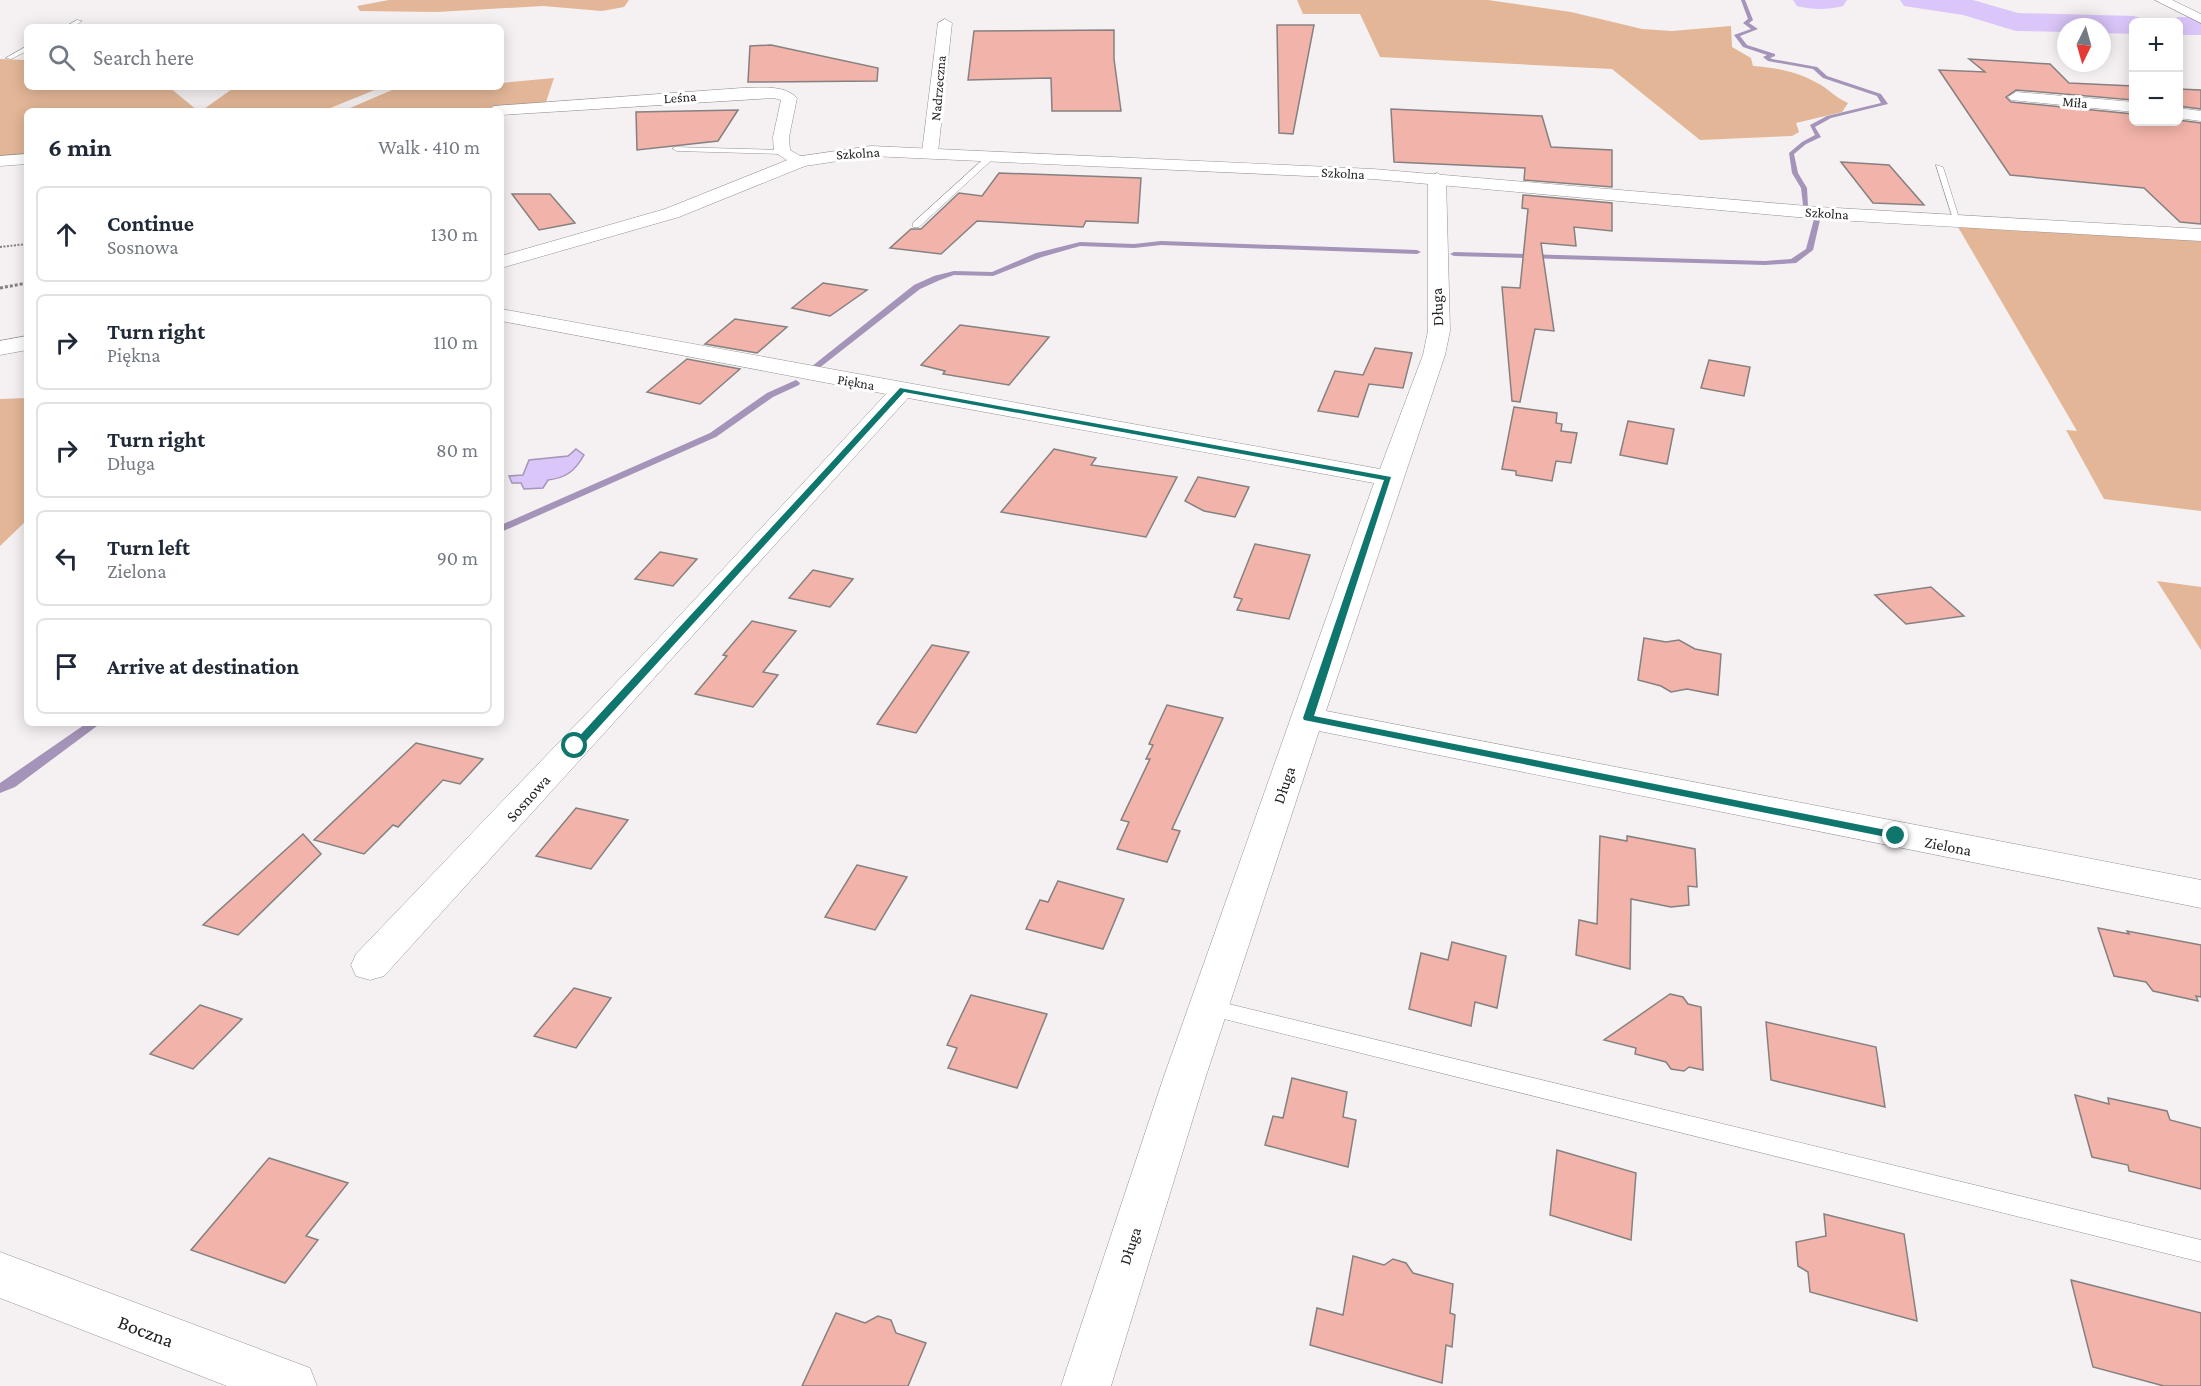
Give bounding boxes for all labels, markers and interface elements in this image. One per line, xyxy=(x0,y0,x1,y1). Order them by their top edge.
north arrow xyxy=(2057,18,2111,72)
map controls xyxy=(2129,18,2183,126)
button: + xyxy=(2129,18,2183,72)
search box xyxy=(24,24,504,90)
icon: search xyxy=(45,41,78,74)
text: Search here xyxy=(93,45,194,70)
street label: Nadrzeczna xyxy=(927,54,949,121)
button: − xyxy=(2129,72,2183,126)
street label: Leśna xyxy=(663,88,697,106)
street label: Miła xyxy=(2062,93,2089,111)
text: 6 min xyxy=(48,133,112,162)
text: Walk · 410 m xyxy=(378,136,480,158)
street label: Szkolna xyxy=(836,143,881,163)
street label: Szkolna xyxy=(1321,164,1366,182)
street label: Szkolna xyxy=(1805,203,1850,223)
text: Continue xyxy=(107,211,194,236)
icon: ahead xyxy=(50,218,83,251)
text: 130 m xyxy=(431,223,478,245)
text: Sosnowa xyxy=(107,236,179,258)
street label: Długa xyxy=(1428,287,1447,326)
text: Turn right xyxy=(107,319,205,344)
icon: right xyxy=(50,326,83,359)
text: 110 m xyxy=(434,331,478,353)
text: Piękna xyxy=(107,344,161,366)
street label: Piękna xyxy=(836,371,876,393)
text: Turn right xyxy=(107,427,205,452)
icon: right xyxy=(50,434,83,467)
text: 80 m xyxy=(436,439,478,461)
text: Długa xyxy=(107,452,155,474)
text: Turn left xyxy=(107,535,190,560)
icon: left xyxy=(50,542,83,575)
text: 90 m xyxy=(437,547,478,569)
text: Zielona xyxy=(107,560,167,582)
icon: arrive xyxy=(50,650,83,683)
text: Arrive at destination xyxy=(107,654,299,679)
route start xyxy=(561,732,587,758)
street label: Długa xyxy=(1270,764,1299,806)
street label: Sosnowa xyxy=(503,771,554,825)
route end xyxy=(1882,822,1908,848)
street label: Zielona xyxy=(1923,833,1974,859)
street label: Długa xyxy=(1116,1225,1145,1267)
street label: Boczna xyxy=(115,1310,177,1352)

